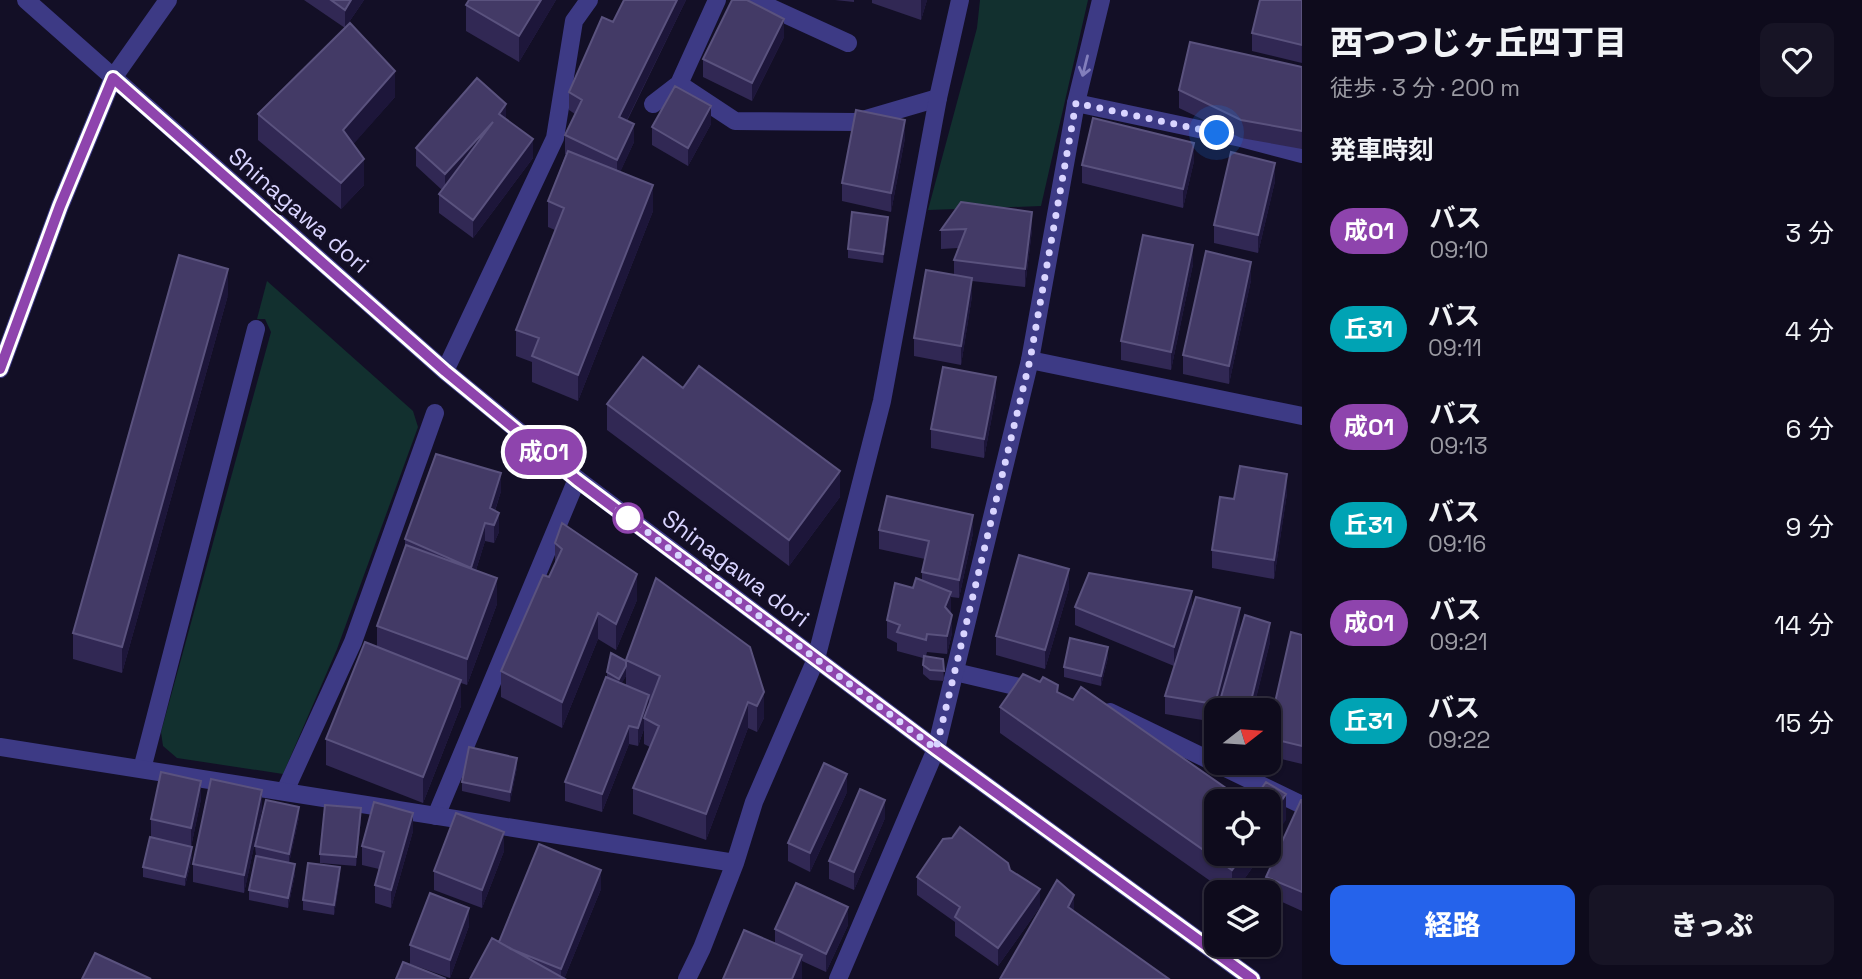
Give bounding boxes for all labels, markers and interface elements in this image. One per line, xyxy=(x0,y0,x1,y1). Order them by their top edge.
text: 西つつじヶ丘四丁目 xyxy=(1330,22,1627,64)
button: heart xyxy=(1760,23,1834,97)
one-way arrow xyxy=(1078,54,1091,77)
text: 徒歩 · 3 分 · 200 m xyxy=(1330,73,1520,103)
your location xyxy=(1199,115,1234,150)
text: 発車時刻 xyxy=(1330,133,1434,167)
street label: Shinagawa dori xyxy=(222,140,376,280)
text: バス xyxy=(1429,201,1481,235)
text: 成01 xyxy=(1344,215,1394,246)
text: 3 分 xyxy=(1786,216,1834,250)
text: 09:10 xyxy=(1429,235,1488,265)
text: バス xyxy=(1428,299,1480,333)
text: 丘31 xyxy=(1344,313,1393,344)
text: 4 分 xyxy=(1785,314,1834,348)
text: 09:11 xyxy=(1428,333,1482,363)
text: バス xyxy=(1429,397,1481,431)
text: 成01 xyxy=(1344,411,1394,442)
text: 6 分 xyxy=(1785,412,1834,446)
line badge: 成01 xyxy=(504,429,584,475)
text: 09:13 xyxy=(1429,431,1488,461)
text: 成01 xyxy=(519,436,569,467)
text: バス xyxy=(1428,495,1480,529)
street label: Shinagawa dori xyxy=(656,502,816,634)
unlabelled marker xyxy=(613,503,643,533)
text: 丘31 xyxy=(1344,509,1393,540)
text: 9 分 xyxy=(1785,510,1834,544)
text: 09:16 xyxy=(1428,529,1486,559)
text: バス xyxy=(1429,593,1481,627)
text: 成01 xyxy=(1344,607,1394,638)
text: 14 分 xyxy=(1774,608,1834,642)
text: 09:21 xyxy=(1429,627,1488,657)
text: バス xyxy=(1428,691,1480,725)
north arrow xyxy=(1204,698,1281,775)
map controls xyxy=(1204,698,1281,957)
text: 丘31 xyxy=(1344,705,1393,736)
text: 15 分 xyxy=(1775,706,1834,740)
text: 09:22 xyxy=(1428,725,1490,755)
button: locate xyxy=(1204,789,1281,866)
button: layers xyxy=(1204,880,1281,957)
button: 経路 xyxy=(1330,885,1575,965)
button: きっぷ xyxy=(1589,885,1834,965)

